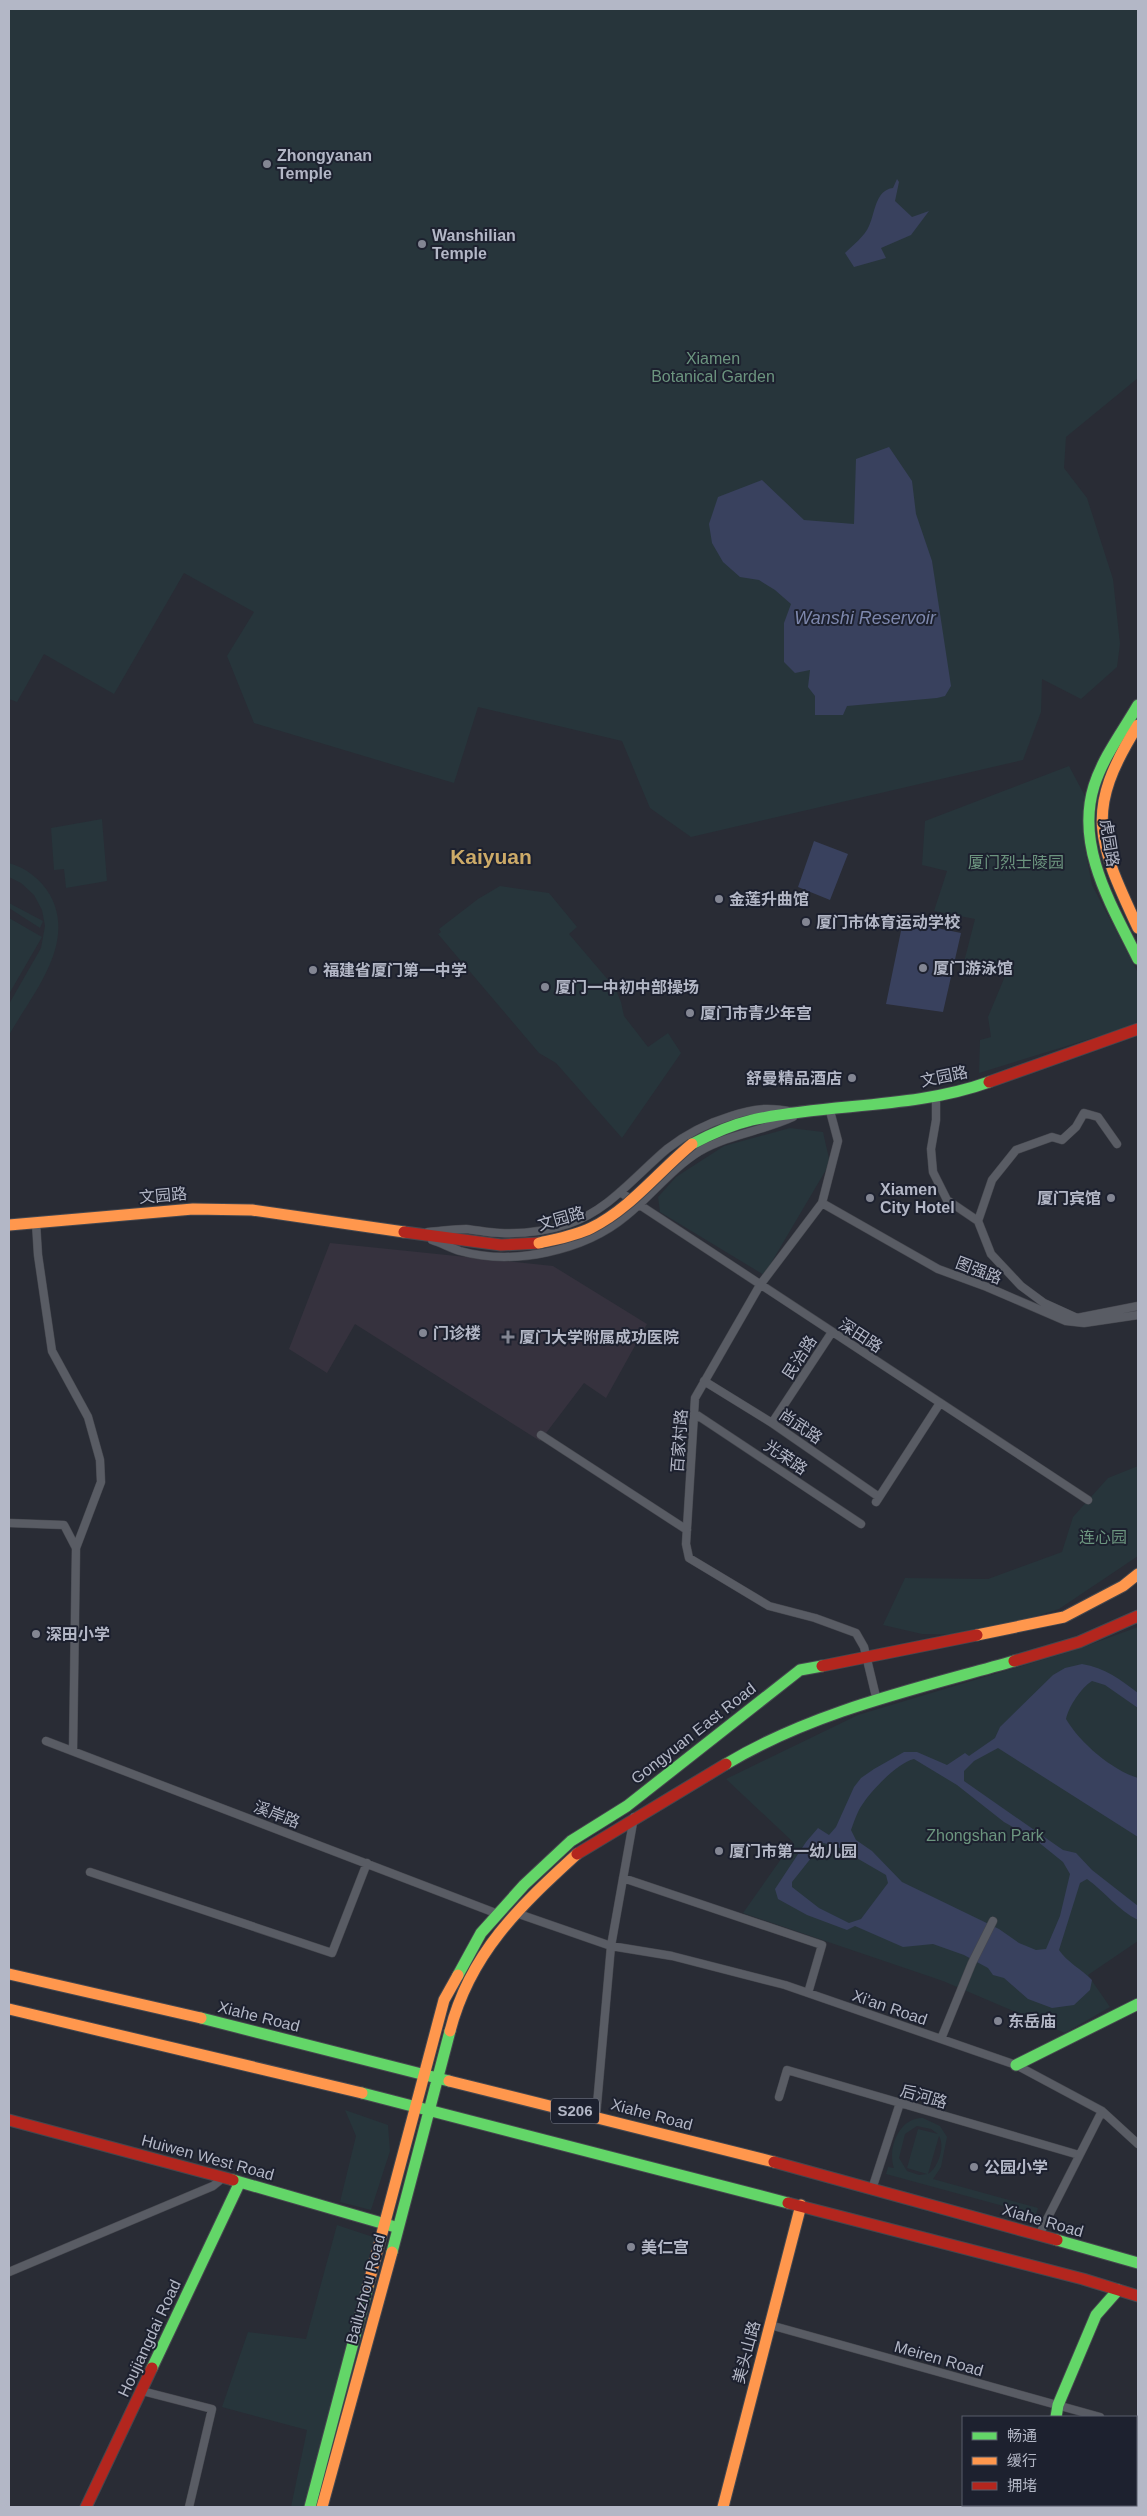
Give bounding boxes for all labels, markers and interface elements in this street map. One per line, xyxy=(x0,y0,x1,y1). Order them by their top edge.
place label: Zhongyanan Temple xyxy=(277,147,372,182)
marker: Zhongyanan Temple xyxy=(261,158,273,170)
place label: Wanshilian Temple xyxy=(432,227,516,262)
marker: Wanshilian Temple xyxy=(416,238,428,250)
park label: Xiamen Botanical Garden xyxy=(651,350,775,385)
water label: Wanshi Reservoir xyxy=(794,608,937,628)
street label: 虎园路 xyxy=(1097,818,1122,868)
district label: Kaiyuan xyxy=(450,845,532,868)
park label: 厦门烈士陵园 xyxy=(968,854,1064,871)
place label: 金莲升曲馆 xyxy=(729,891,809,908)
marker: 金莲升曲馆 xyxy=(713,893,725,905)
place label: 厦门市体育运动学校 xyxy=(816,913,961,931)
marker: 厦门市体育运动学校 xyxy=(800,916,812,928)
place label: 厦门游泳馆 xyxy=(933,960,1013,977)
place label: 福建省厦门第一中学 xyxy=(323,962,467,979)
marker: 厦门游泳馆 xyxy=(917,962,929,974)
marker: 福建省厦门第一中学 xyxy=(307,964,319,976)
place label: 厦门一中初中部操场 xyxy=(555,979,699,996)
marker: 厦门一中初中部操场 xyxy=(539,981,551,993)
place label: 厦门市青少年宫 xyxy=(700,1005,812,1022)
marker: 厦门市青少年宫 xyxy=(684,1007,696,1019)
street label: 文园路 xyxy=(919,1063,969,1090)
place label: 舒曼精品酒店 xyxy=(746,1069,842,1087)
marker: 舒曼精品酒店 xyxy=(846,1072,858,1084)
place label: Xiamen City Hotel xyxy=(880,1181,955,1216)
street label: 文园路 xyxy=(138,1185,188,1206)
place label: 厦门宾馆 xyxy=(1037,1190,1101,1207)
marker: Xiamen City Hotel xyxy=(864,1192,876,1204)
marker: 厦门宾馆 xyxy=(1105,1192,1117,1204)
street label: 文园路 xyxy=(536,1204,587,1233)
street label: 图强路 xyxy=(953,1254,1004,1287)
street label: 深田路 xyxy=(836,1315,885,1356)
place label: 门诊楼 xyxy=(433,1325,481,1342)
marker: 门诊楼 xyxy=(417,1327,429,1339)
place label: 厦门大学附属成功医院 xyxy=(519,1328,679,1346)
marker: 厦门大学附属成功医院 xyxy=(501,1330,515,1344)
street label: 民治路 xyxy=(779,1333,820,1382)
street label: 尚武路 xyxy=(776,1406,825,1447)
street label: 百家村路 xyxy=(669,1409,690,1474)
street label: 光荣路 xyxy=(761,1437,810,1478)
park label: 连心园 xyxy=(1079,1529,1127,1546)
place label: 深田小学 xyxy=(46,1626,110,1643)
marker: 深田小学 xyxy=(30,1628,42,1640)
street label: Gongyuan East Road xyxy=(628,1680,759,1787)
street label: 溪岸路 xyxy=(251,1798,302,1831)
park label: Zhongshan Park xyxy=(926,1827,1045,1844)
place label: 厦门市第一幼儿园 xyxy=(729,1842,857,1860)
marker: 厦门市第一幼儿园 xyxy=(713,1845,725,1857)
street label: Xi'an Road xyxy=(850,1987,929,2028)
street label: Xiahe Road xyxy=(216,1998,302,2035)
place label: 东岳庙 xyxy=(1008,2013,1056,2030)
marker: 东岳庙 xyxy=(992,2015,1004,2027)
street label: 后河路 xyxy=(898,2082,949,2111)
street label: Xiahe Road xyxy=(609,2095,694,2134)
road number: S206 xyxy=(551,2098,599,2124)
street label: Huiwen West Road xyxy=(140,2132,276,2183)
place label: 公园小学 xyxy=(984,2159,1048,2176)
marker: 公园小学 xyxy=(968,2161,980,2173)
street label: Xiahe Road xyxy=(1000,2201,1085,2240)
street label: Bailuzhou Road xyxy=(343,2232,388,2346)
place label: 美仁宫 xyxy=(641,2239,689,2256)
marker: 美仁宫 xyxy=(625,2241,637,2253)
street label: Houjiangdai Road xyxy=(115,2277,184,2399)
street label: 美头山路 xyxy=(730,2319,763,2385)
street label: Meiren Road xyxy=(892,2338,985,2379)
legend xyxy=(962,2416,1137,2506)
text: 畅通 xyxy=(1007,2427,1037,2444)
text: 缓行 xyxy=(1007,2452,1037,2469)
text: 拥堵 xyxy=(1007,2477,1037,2494)

